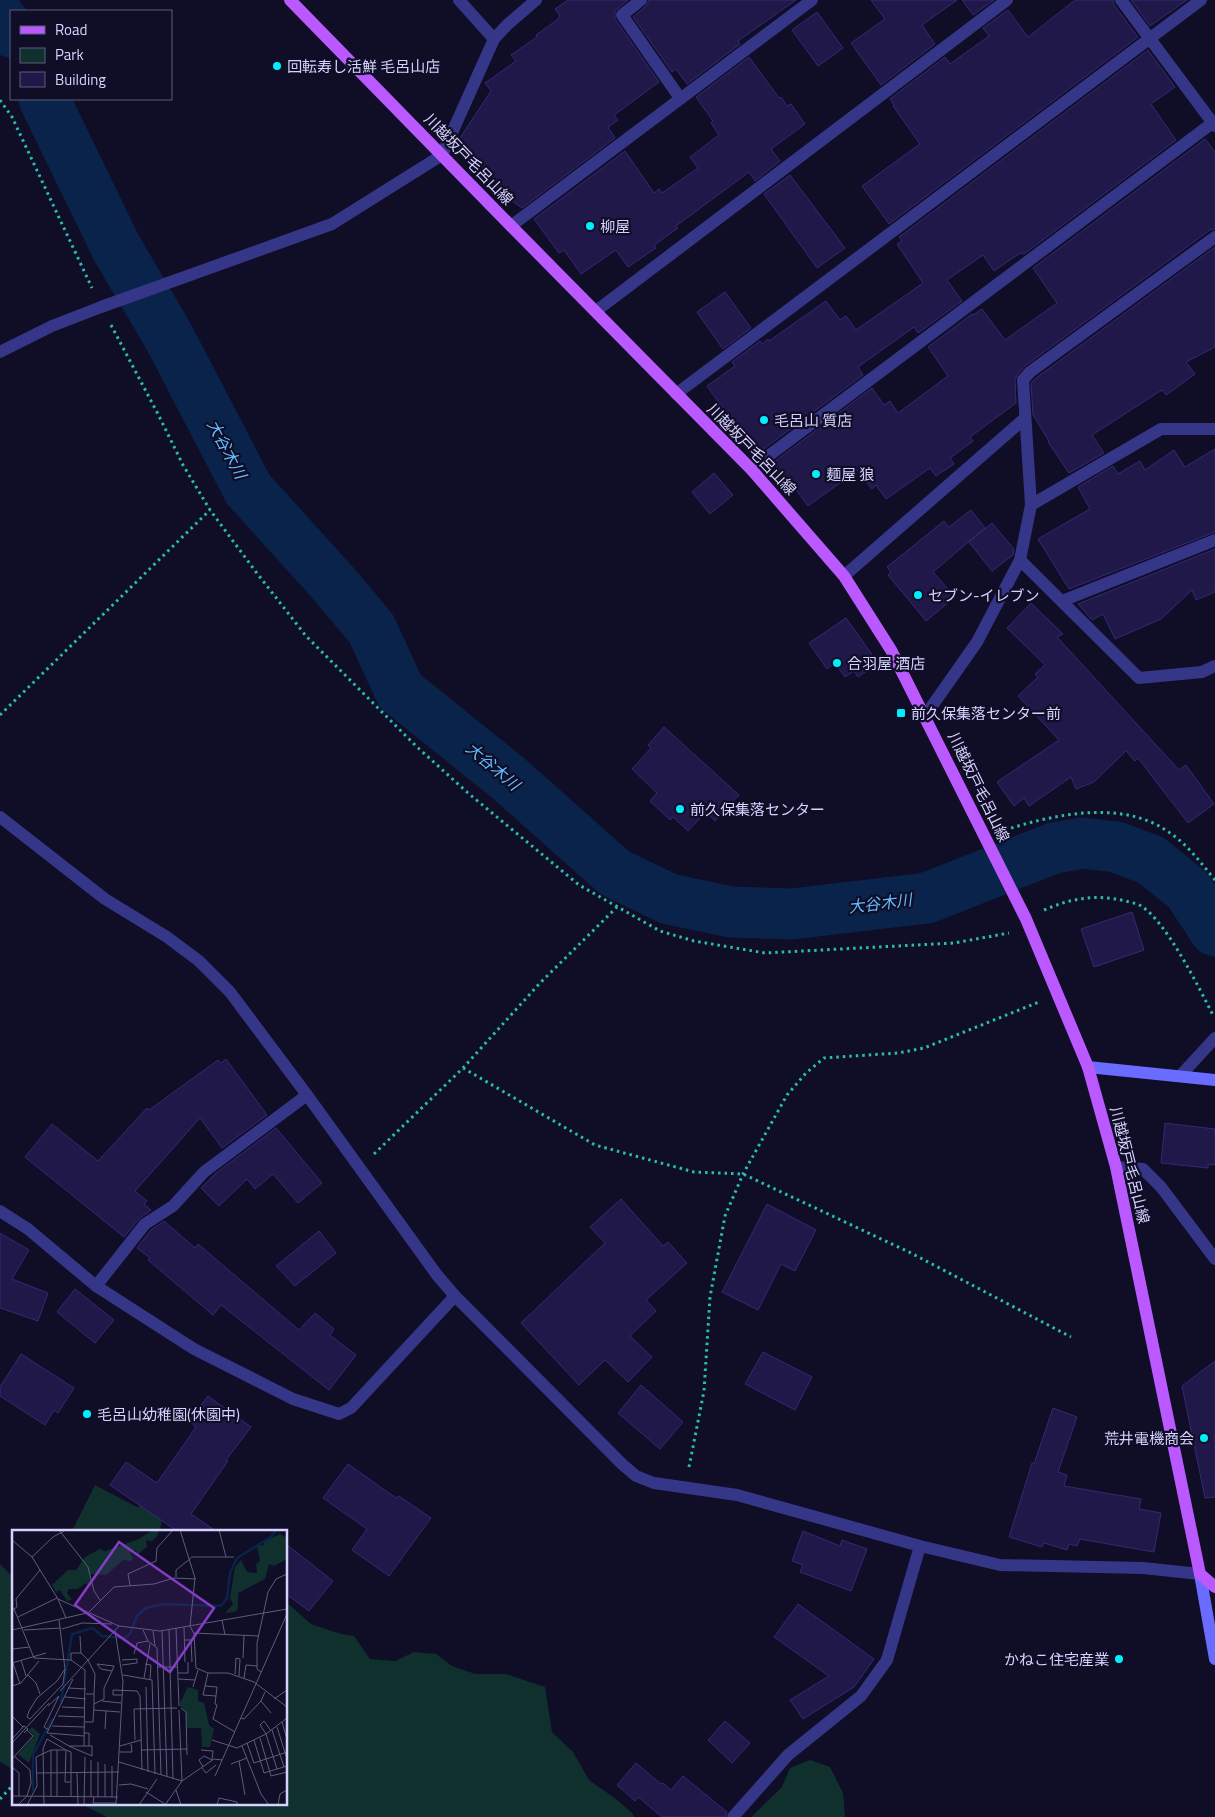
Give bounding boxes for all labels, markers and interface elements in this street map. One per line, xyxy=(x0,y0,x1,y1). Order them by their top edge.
legend xyxy=(10,10,172,100)
text: Road xyxy=(55,18,87,41)
text: Park xyxy=(55,43,84,66)
place label: 回転寿し活鮮 毛呂山店 xyxy=(287,55,440,78)
marker: 回転寿し活鮮 毛呂山店 xyxy=(271,60,283,72)
text: Building xyxy=(55,68,106,91)
street label: 川越坂戸毛呂山線 xyxy=(419,108,519,210)
place label: 柳屋 xyxy=(600,215,630,238)
marker: 柳屋 xyxy=(584,220,596,232)
street label: 川越坂戸毛呂山線 xyxy=(702,398,802,500)
place label: 毛呂山 質店 xyxy=(774,409,852,432)
marker: 毛呂山 質店 xyxy=(758,414,770,426)
water label: 大谷木川 xyxy=(201,415,254,485)
place label: 麺屋 狼 xyxy=(826,463,874,486)
marker: 麺屋 狼 xyxy=(810,468,822,480)
place label: セブン-イレブン xyxy=(928,584,1040,607)
marker: セブン-イレブン xyxy=(912,589,924,601)
place label: 合羽屋 酒店 xyxy=(847,652,925,675)
marker: 合羽屋 酒店 xyxy=(831,657,843,669)
place label: 前久保集落センター前 xyxy=(911,702,1061,725)
marker: 前久保集落センター前 xyxy=(895,707,907,719)
street label: 川越坂戸毛呂山線 xyxy=(942,728,1016,846)
water label: 大谷木川 xyxy=(461,736,527,797)
place label: 前久保集落センター xyxy=(690,798,825,821)
marker: 前久保集落センター xyxy=(674,803,686,815)
water label: 大谷木川 xyxy=(847,887,915,919)
street label: 川越坂戸毛呂山線 xyxy=(1104,1104,1156,1226)
place label: 毛呂山幼稚園(休園中) xyxy=(97,1403,240,1426)
marker: 毛呂山幼稚園(休園中) xyxy=(81,1408,93,1420)
place label: 荒井電機商会 xyxy=(1104,1427,1194,1450)
marker: 荒井電機商会 xyxy=(1198,1432,1210,1444)
inset map xyxy=(12,1530,288,1804)
place label: かねこ住宅産業 xyxy=(1004,1648,1109,1671)
marker: かねこ住宅産業 xyxy=(1113,1653,1125,1665)

